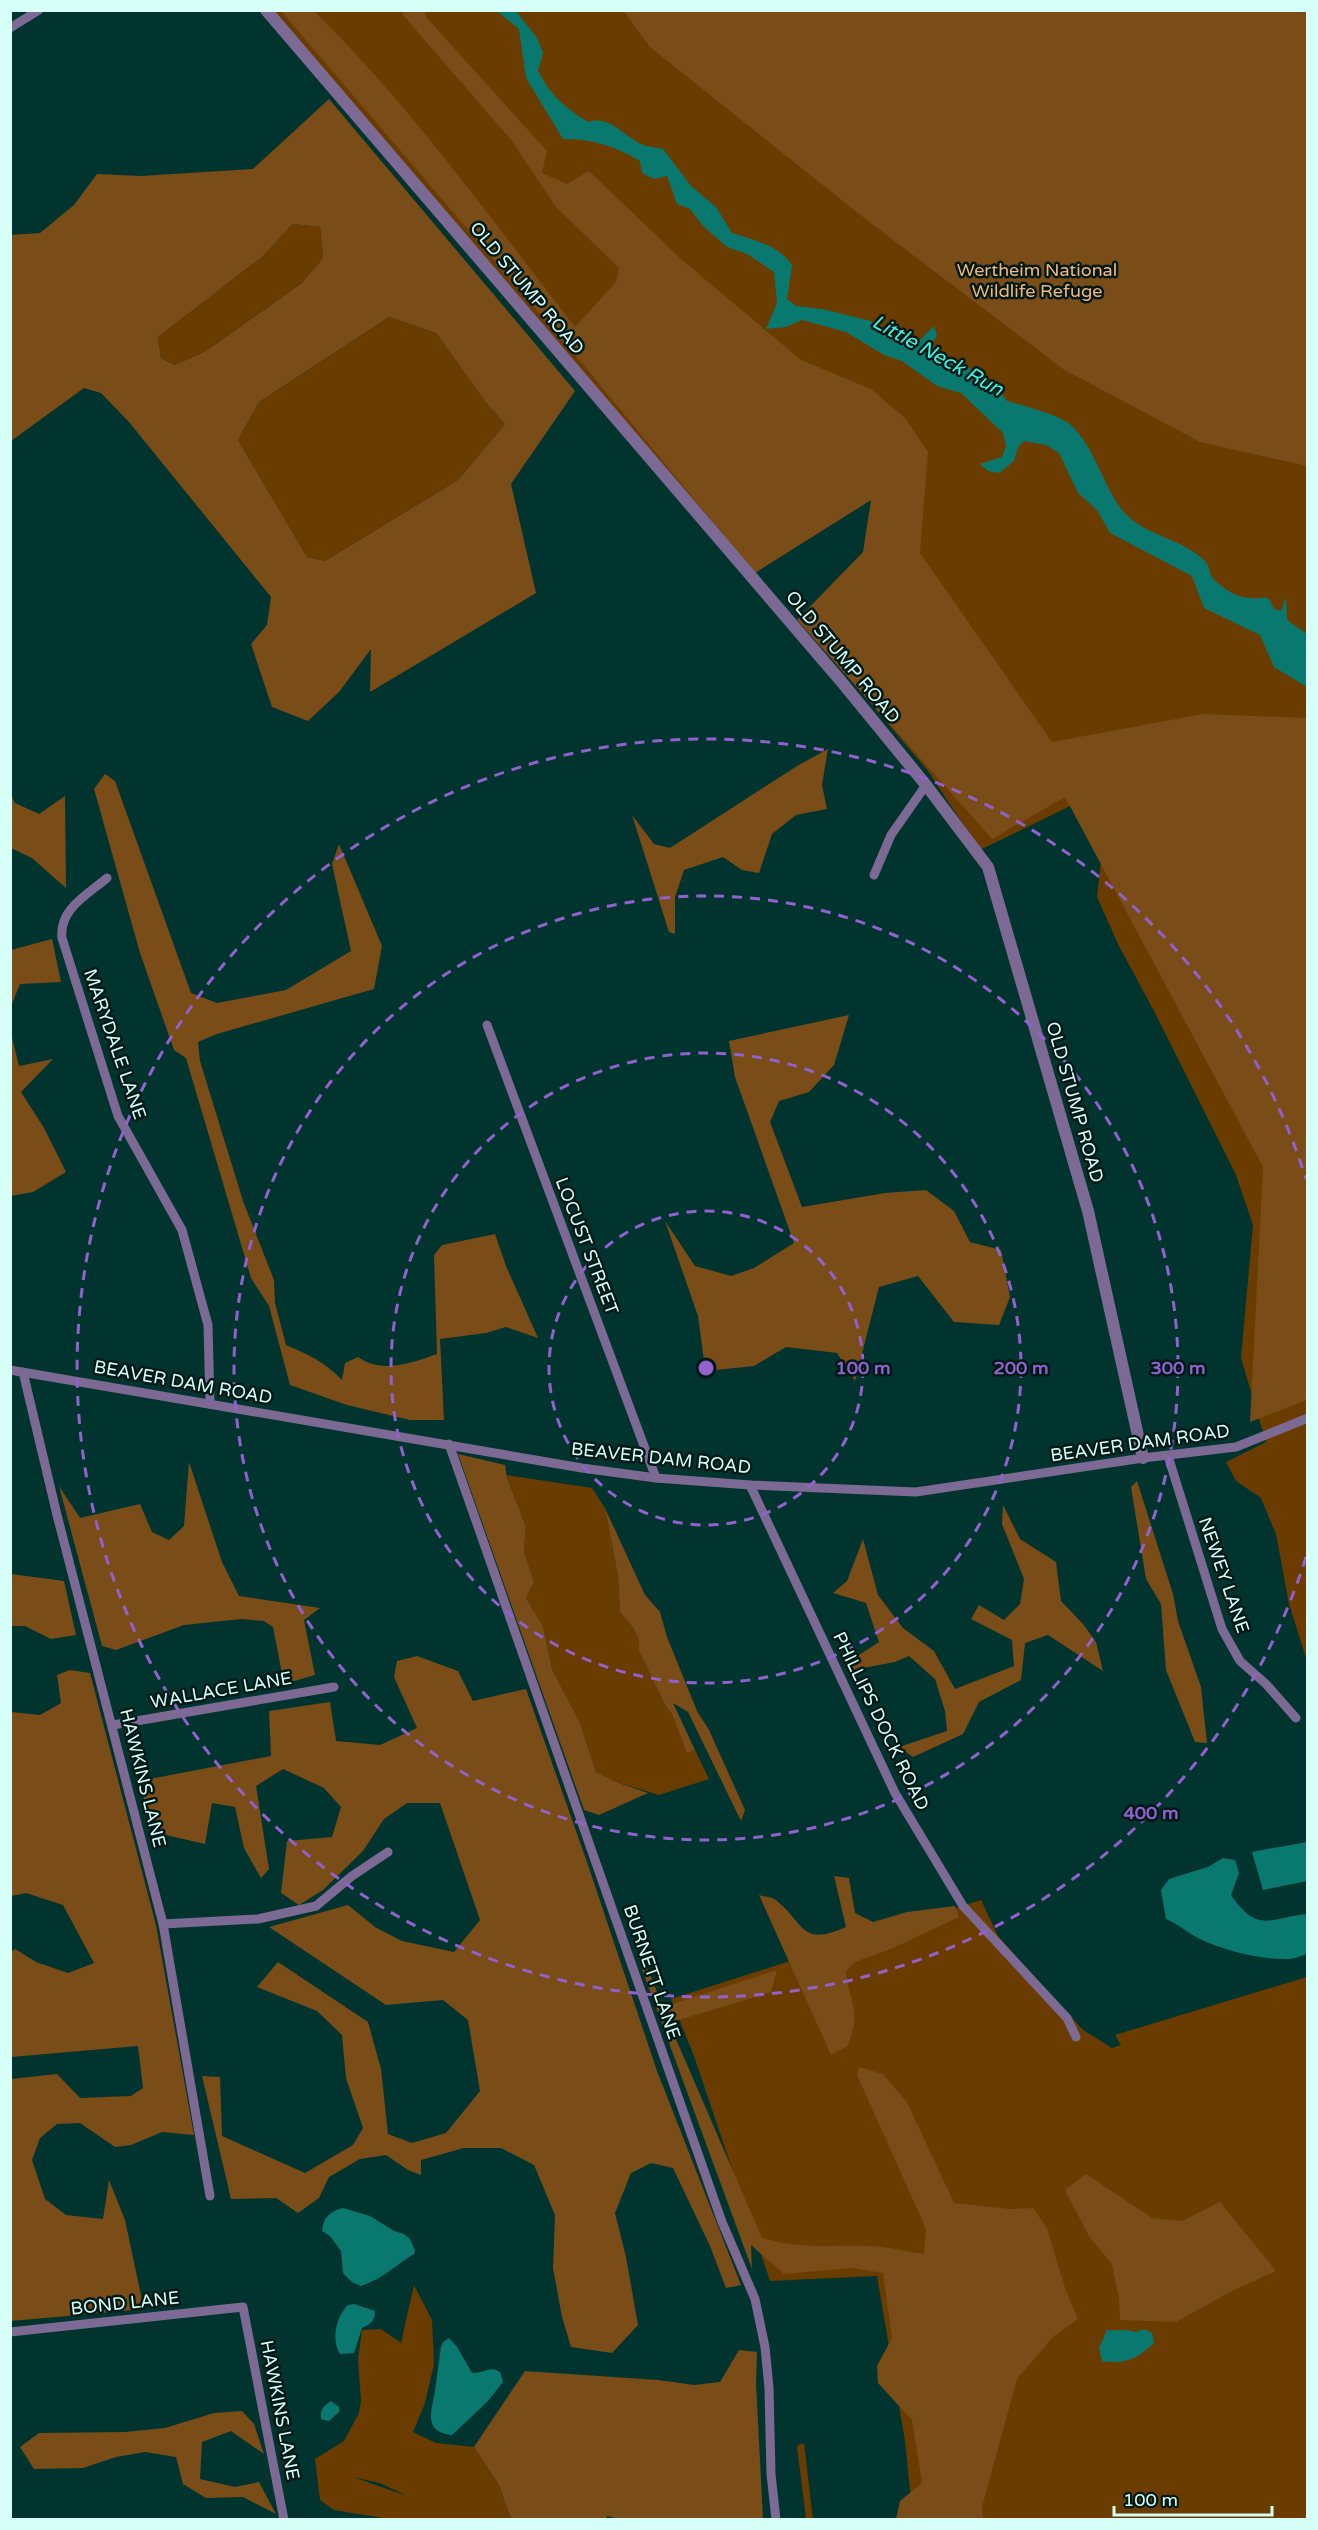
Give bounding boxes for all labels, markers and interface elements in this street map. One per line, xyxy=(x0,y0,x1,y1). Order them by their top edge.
street label: OLD STUMP ROAD xyxy=(465,217,589,359)
park label: Wertheim National Wildlife Refuge xyxy=(957,259,1117,302)
water label: Little Neck Run xyxy=(868,310,1008,402)
street label: OLD STUMP ROAD xyxy=(781,586,905,728)
street label: MARYDALE LANE xyxy=(79,966,151,1122)
street label: OLD STUMP ROAD xyxy=(1041,1019,1109,1185)
street label: LOCUST STREET xyxy=(551,1174,623,1318)
street label: BEAVER DAM ROAD xyxy=(92,1355,274,1409)
text: 100 m xyxy=(835,1357,891,1379)
text: 200 m xyxy=(993,1357,1049,1379)
text: 300 m xyxy=(1150,1357,1206,1379)
centre of rings xyxy=(696,1358,716,1378)
street label: BEAVER DAM ROAD xyxy=(1049,1420,1231,1466)
street label: BEAVER DAM ROAD xyxy=(570,1438,752,1478)
street label: NEWEY LANE xyxy=(1194,1514,1254,1636)
street label: PHILLIPS DOCK ROAD xyxy=(828,1628,934,1814)
street label: WALLACE LANE xyxy=(149,1667,293,1713)
street label: HAWKINS LANE xyxy=(115,1706,171,1850)
text: 400 m xyxy=(1123,1802,1179,1824)
street label: BURNETT LANE xyxy=(619,1902,685,2042)
street label: BOND LANE xyxy=(70,2286,180,2320)
street label: HAWKINS LANE xyxy=(256,2338,304,2482)
scale bar xyxy=(1114,2479,1272,2517)
text: 100 m xyxy=(1123,2489,1178,2511)

